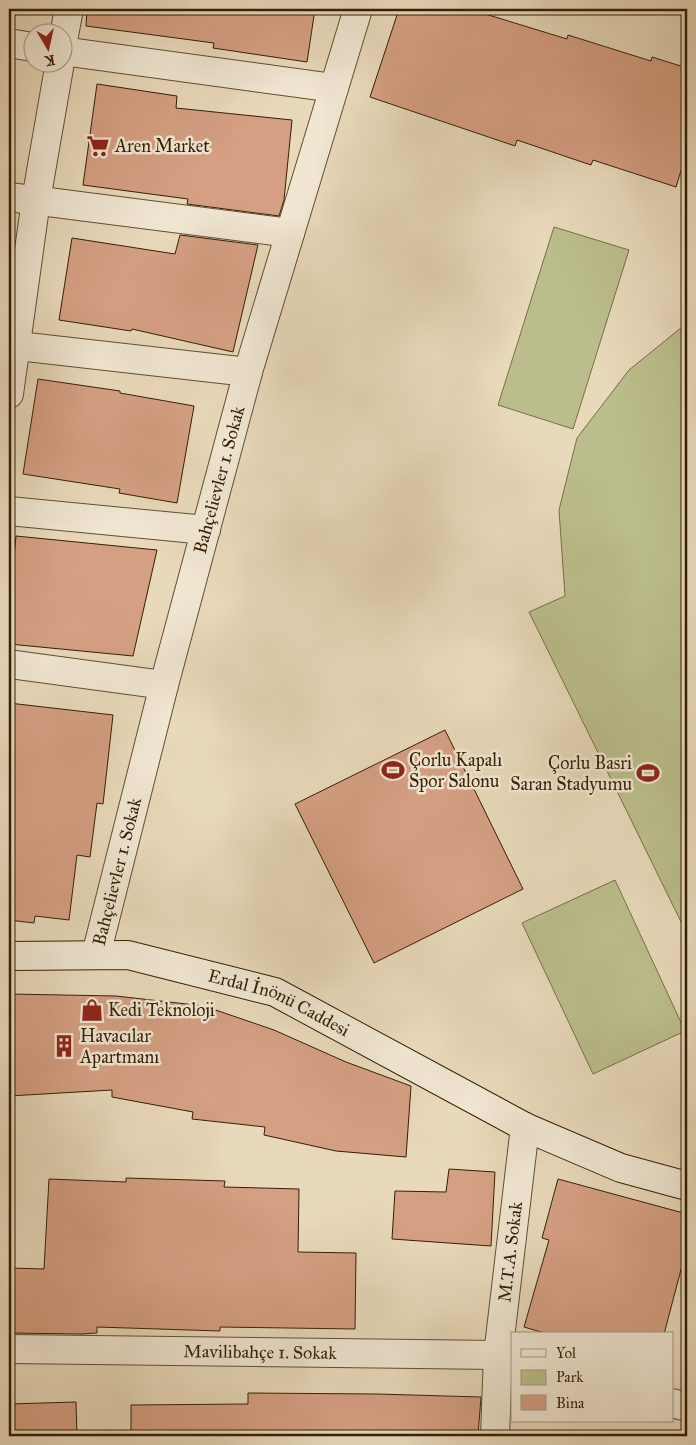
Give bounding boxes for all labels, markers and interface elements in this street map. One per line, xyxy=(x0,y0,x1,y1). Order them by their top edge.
north arrow xyxy=(22,22,72,72)
text: K xyxy=(43,51,56,70)
supermarket icon: Aren Market xyxy=(85,133,111,159)
place label: Aren Market xyxy=(114,135,210,157)
street label: Bahçelievler 1. Sokak xyxy=(189,403,250,556)
place label: Çorlu Kapalı Spor Salonu xyxy=(409,749,502,792)
place label: Çorlu Basri Saran Stadyumu xyxy=(510,752,632,795)
sports icon: Çorlu Kapalı Spor Salonu xyxy=(380,757,406,783)
sports icon: Çorlu Basri Saran Stadyumu xyxy=(635,760,661,786)
street label: Bahçelievler 1. Sokak xyxy=(88,795,146,948)
street label: Erdal İnönü Caddesi xyxy=(206,965,354,1041)
shop icon: Kedi Teknoloji xyxy=(79,997,105,1023)
place label: Kedi Teknoloji xyxy=(108,999,215,1021)
place label: Havacılar Apartmanı xyxy=(79,1025,159,1068)
building icon: Havacılar Apartmanı xyxy=(51,1033,77,1059)
street label: M.T.A. Sokak xyxy=(493,1200,527,1303)
legend xyxy=(511,1332,674,1422)
street label: Mavilibahçe 1. Sokak xyxy=(183,1340,337,1364)
text: Yol xyxy=(556,1344,577,1362)
text: Park xyxy=(556,1368,583,1386)
text: Bina xyxy=(556,1394,585,1412)

